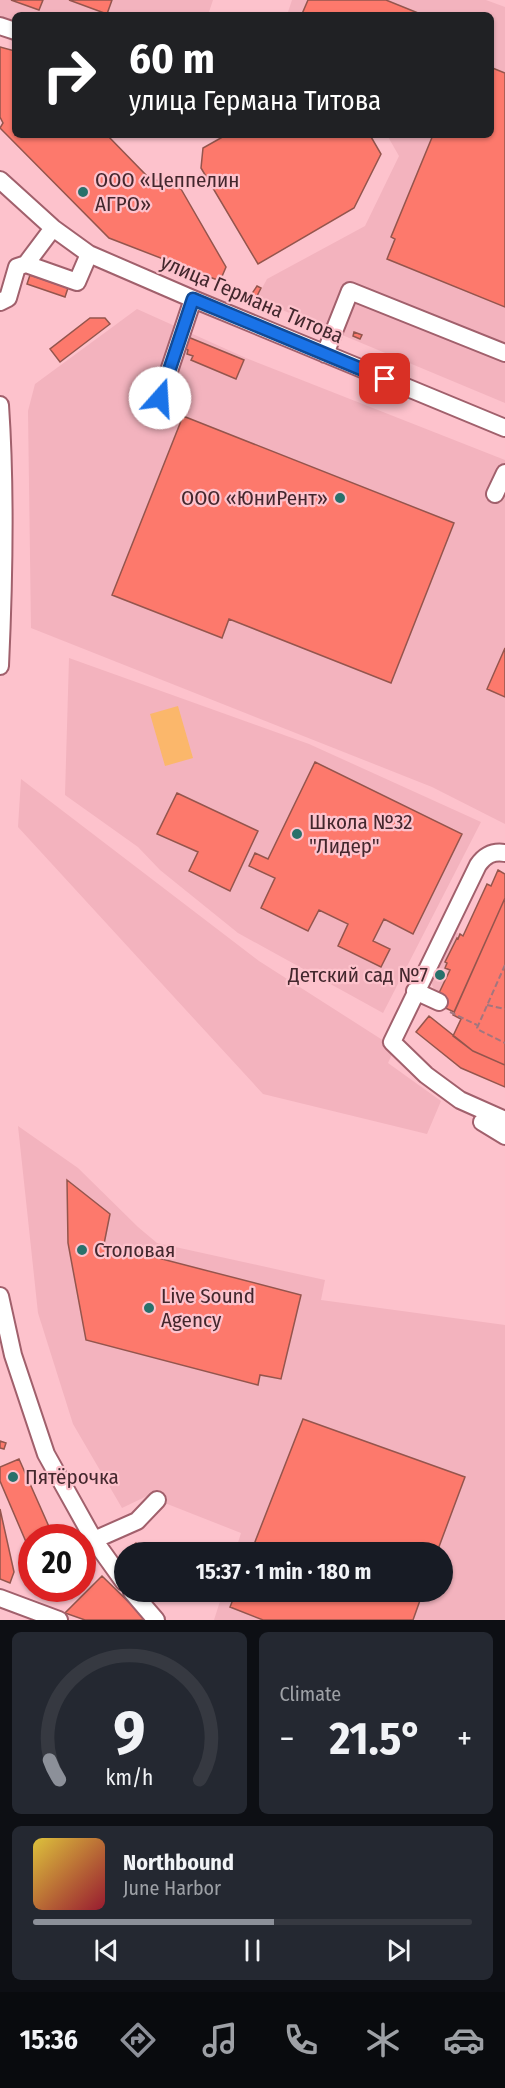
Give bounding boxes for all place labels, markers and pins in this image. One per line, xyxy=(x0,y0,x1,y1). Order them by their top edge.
place label: ООО «Цеппелин АГРО» xyxy=(95,167,240,217)
marker: ООО «Цеппелин АГРО» xyxy=(76,185,90,199)
pin xyxy=(359,353,410,404)
place label: ООО «ЮниРент» xyxy=(181,485,328,511)
marker: ООО «ЮниРент» xyxy=(333,491,347,505)
place label: Школа №32 "Лидер" xyxy=(309,809,413,859)
marker: Школа №32 "Лидер" xyxy=(290,827,304,841)
place label: Детский сад №7 xyxy=(287,962,428,988)
marker: Детский сад №7 xyxy=(433,968,447,982)
place label: Столовая xyxy=(94,1237,175,1263)
marker: Столовая xyxy=(75,1243,89,1257)
place label: Live Sound Agency xyxy=(161,1283,255,1333)
marker: Live Sound Agency xyxy=(142,1301,156,1315)
place label: Пятёрочка xyxy=(25,1464,119,1490)
marker: Пятёрочка xyxy=(6,1470,20,1484)

